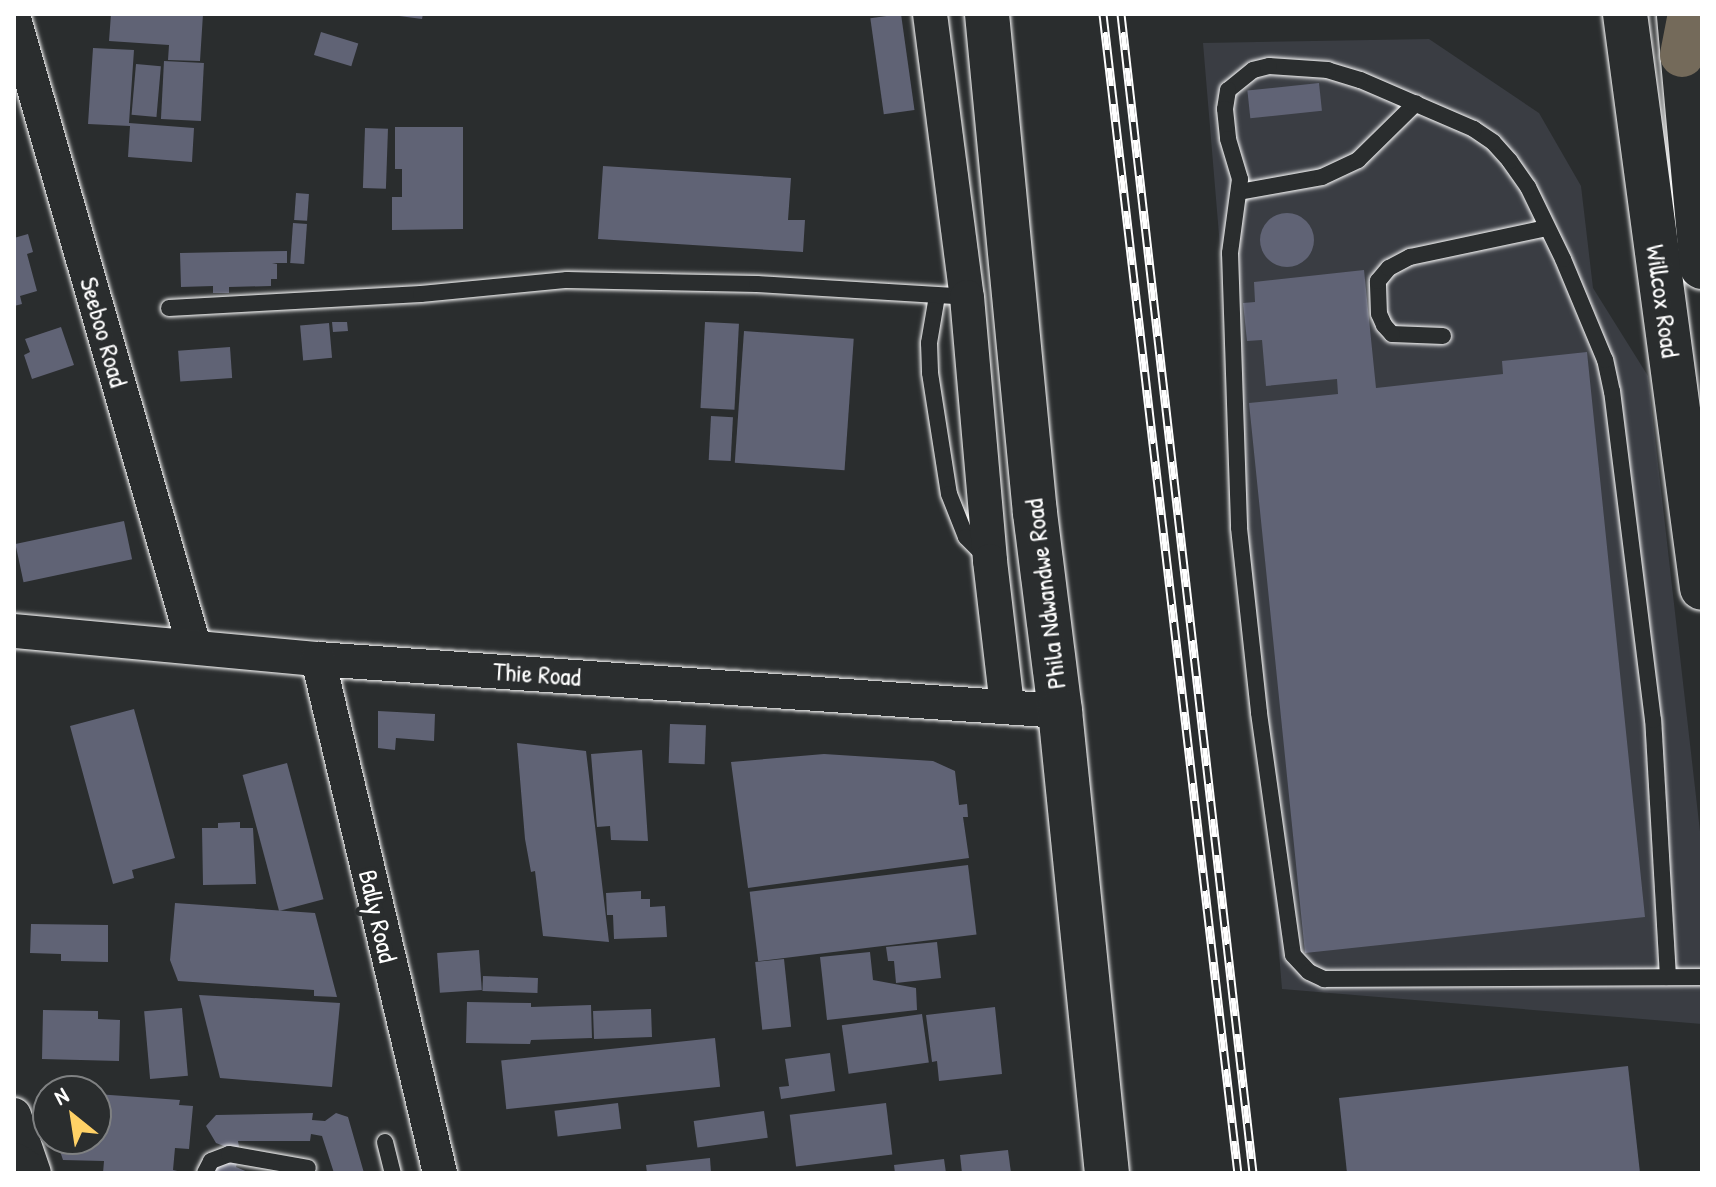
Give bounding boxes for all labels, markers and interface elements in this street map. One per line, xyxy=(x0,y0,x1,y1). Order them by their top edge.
street label: Willcox Road xyxy=(1640,242,1686,360)
street label: Seeboo Road xyxy=(73,273,135,391)
street label: Phila Ndwandwe Road xyxy=(1018,497,1072,691)
street label: Thie Road xyxy=(492,655,582,693)
street label: Bally Road xyxy=(352,867,404,965)
north arrow xyxy=(32,1075,112,1155)
text: N xyxy=(48,1080,74,1112)

